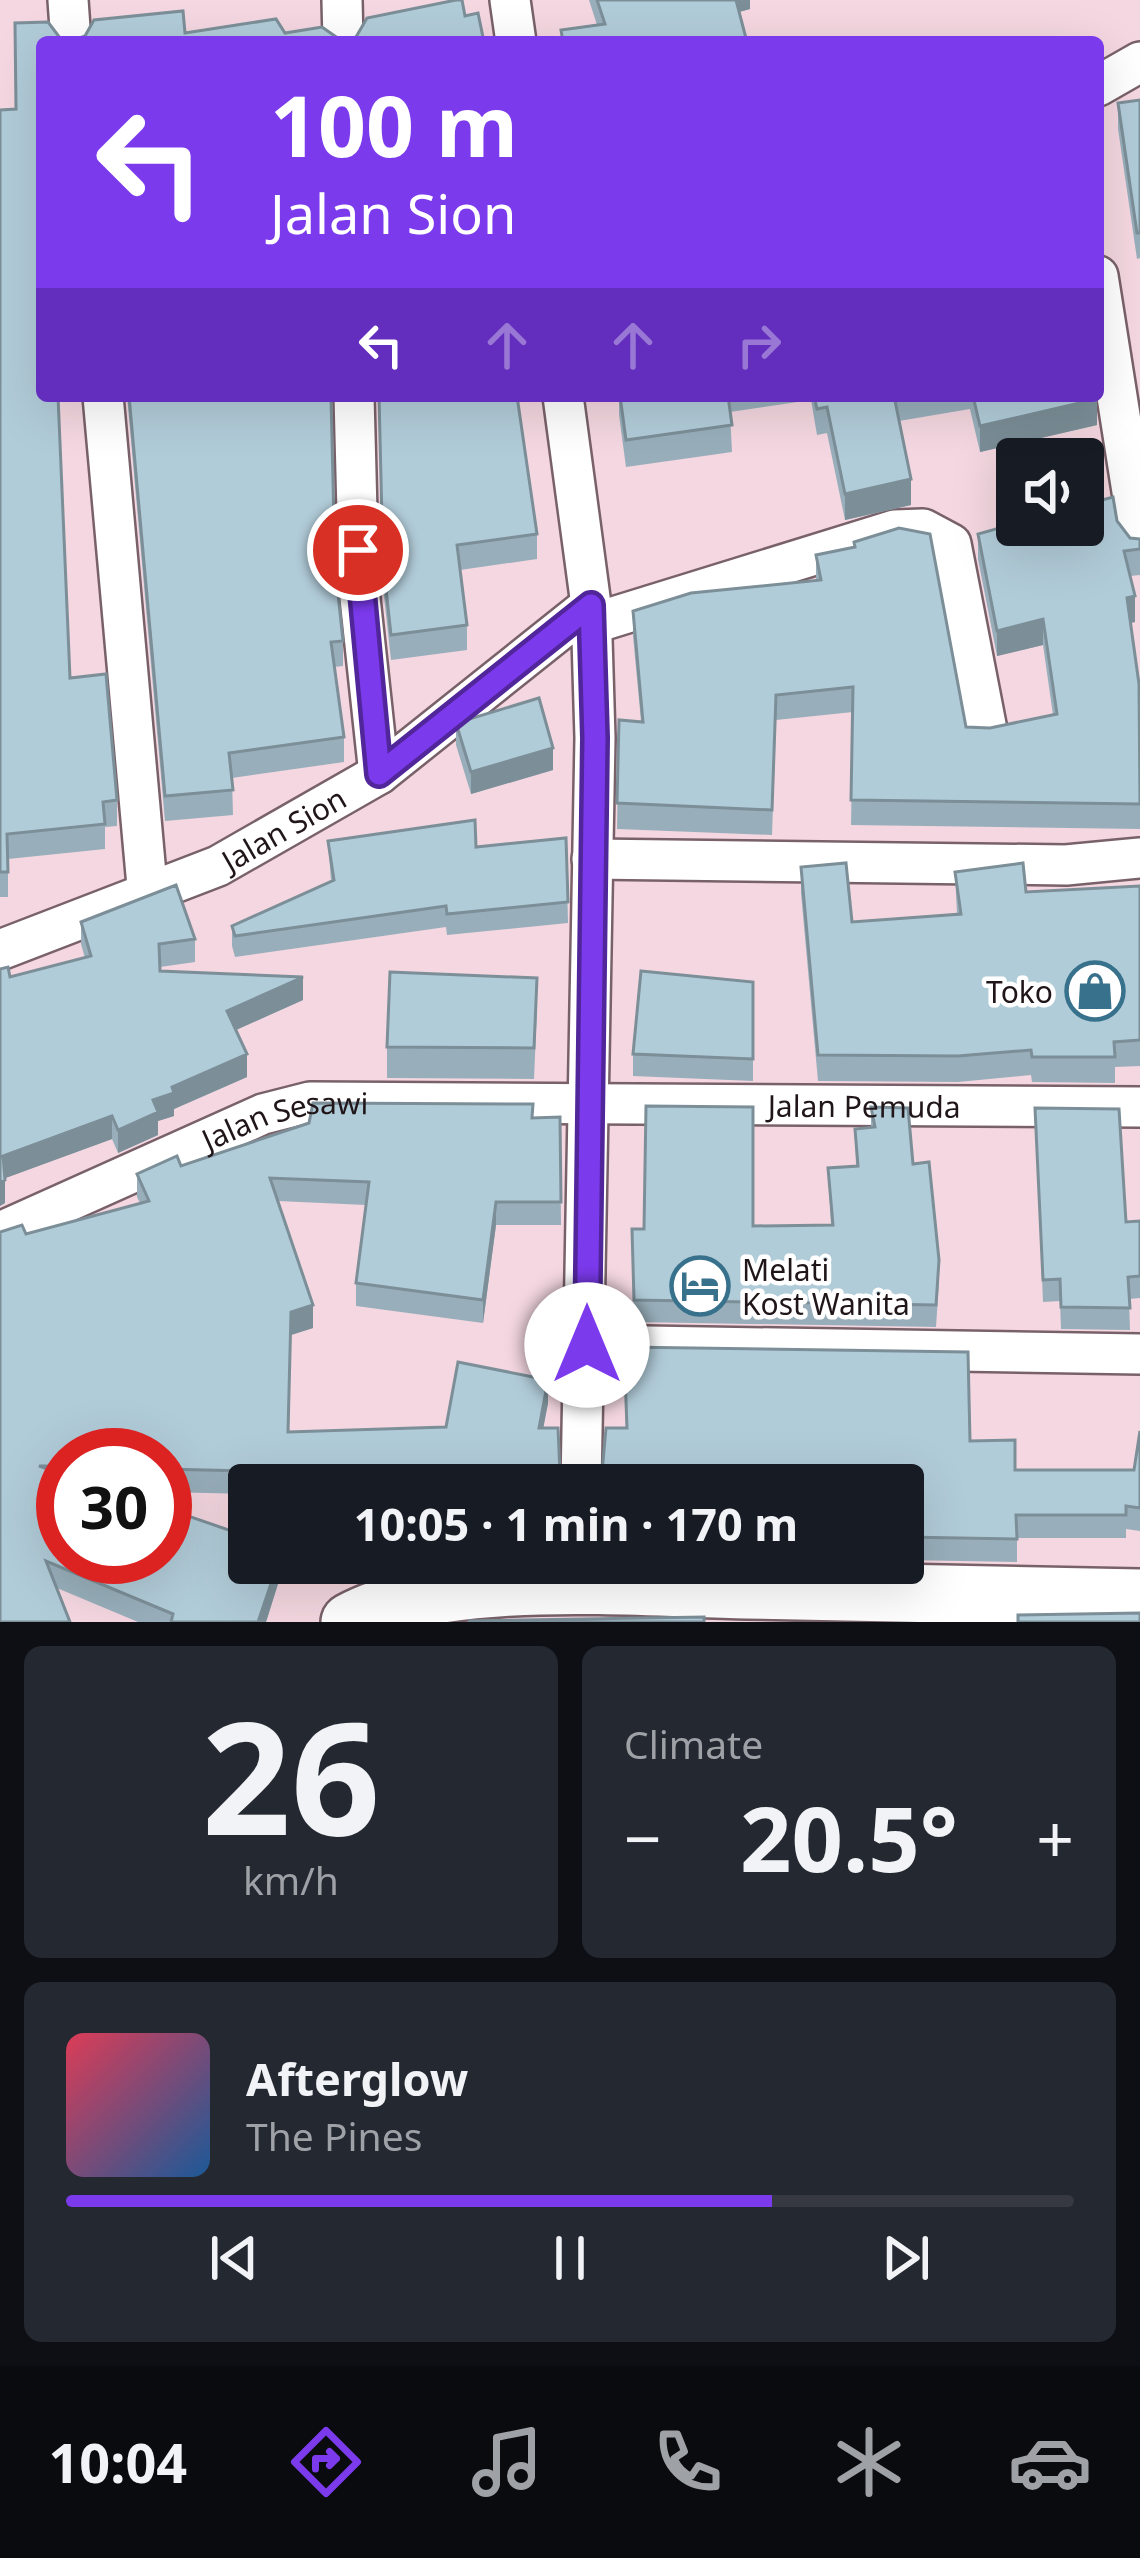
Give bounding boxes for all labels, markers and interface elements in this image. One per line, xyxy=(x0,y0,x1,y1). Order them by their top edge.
text: 100 m xyxy=(270,67,518,182)
icon: left xyxy=(72,84,228,240)
text: Jalan Sion xyxy=(270,176,516,250)
icon: left xyxy=(348,312,414,378)
icon: ahead xyxy=(474,312,540,378)
icon: ahead xyxy=(600,312,666,378)
icon: right xyxy=(726,312,792,378)
map controls xyxy=(996,438,1104,546)
button: sound xyxy=(996,438,1104,546)
pin xyxy=(307,499,409,601)
icon: arrive xyxy=(325,517,391,583)
street label: Jalan Sion xyxy=(211,777,353,882)
shop icon: Toko xyxy=(1064,960,1126,1022)
place label: Toko xyxy=(986,971,1053,1012)
street label: Jalan Sesawi xyxy=(192,1081,368,1161)
street label: Jalan Pemuda xyxy=(765,1084,961,1126)
place label: Melati Kost Wanita xyxy=(742,1249,910,1324)
hotel icon: Melati Kost Wanita xyxy=(669,1255,731,1317)
position arrow xyxy=(524,1282,650,1408)
speed limit sign: 30 xyxy=(36,1428,192,1584)
text: 10:05 · 1 min · 170 m xyxy=(354,1493,798,1554)
text: 26 xyxy=(202,1668,380,1881)
text: Climate xyxy=(624,1717,763,1770)
text: 20.5° xyxy=(740,1776,958,1898)
text: − xyxy=(624,1792,662,1882)
text: + xyxy=(1036,1792,1074,1882)
text: km/h xyxy=(243,1853,339,1906)
text: Afterglow xyxy=(246,2048,468,2109)
text: The Pines xyxy=(246,2109,422,2162)
icon: previous xyxy=(201,2225,267,2291)
icon: pause xyxy=(537,2225,603,2291)
icon: next xyxy=(873,2225,939,2291)
icon: directions xyxy=(284,2420,368,2504)
icon: music xyxy=(465,2420,549,2504)
icon: phone xyxy=(646,2420,730,2504)
icon: climate xyxy=(827,2420,911,2504)
icon: car xyxy=(1008,2420,1092,2504)
text: 10:04 xyxy=(48,2425,187,2499)

